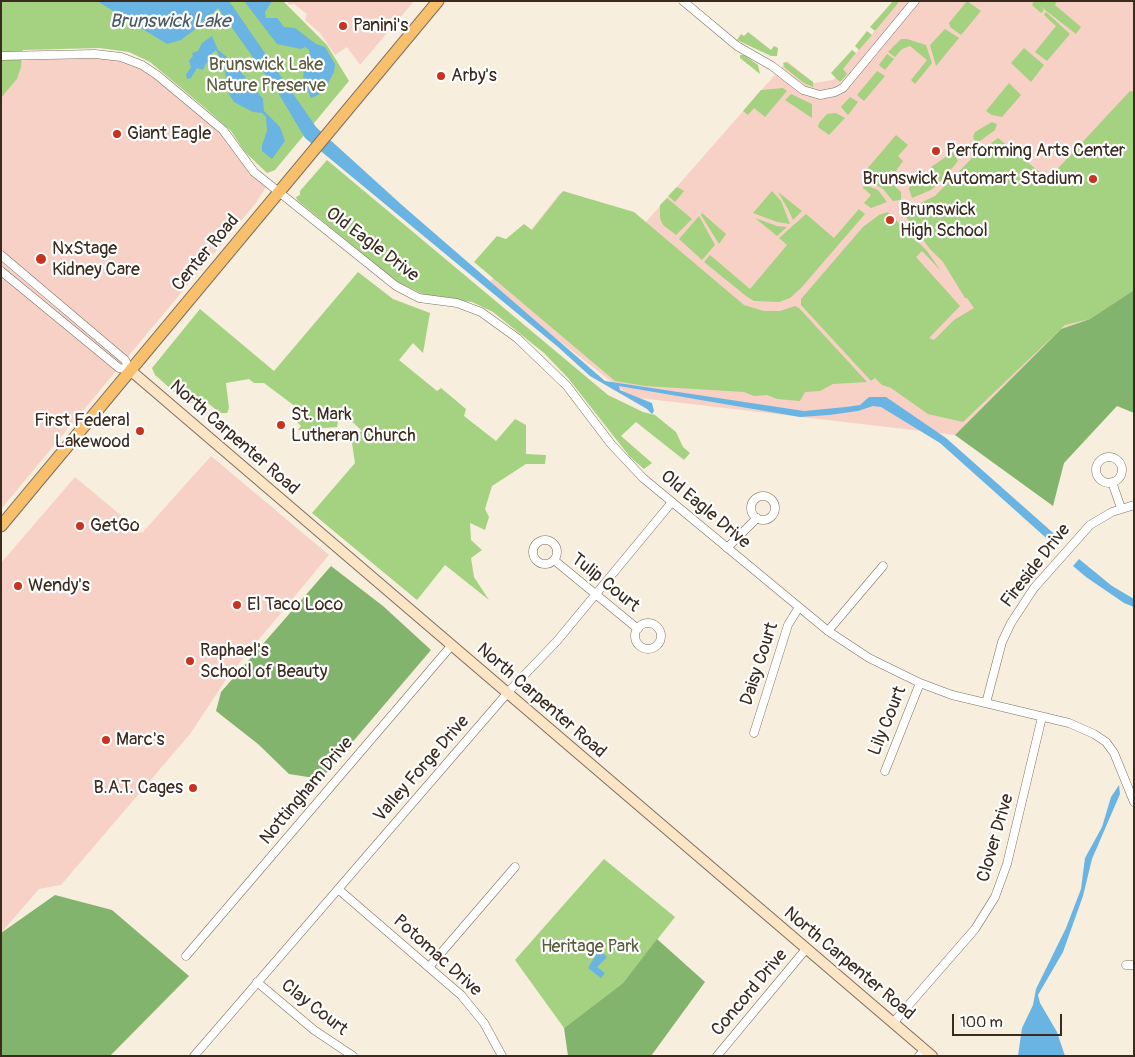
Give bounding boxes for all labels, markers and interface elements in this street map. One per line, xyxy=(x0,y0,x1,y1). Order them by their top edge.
water label: Brunswick Lake xyxy=(110,11,230,33)
place label: Panini's xyxy=(353,15,408,37)
marker: Panini's xyxy=(337,20,349,32)
park label: Brunswick Lake Nature Preserve xyxy=(206,54,326,96)
place label: Arby's xyxy=(451,65,497,87)
marker: Arby's xyxy=(435,70,447,82)
place label: Giant Eagle xyxy=(127,123,211,145)
marker: Giant Eagle xyxy=(111,128,123,140)
place label: Performing Arts Center xyxy=(946,140,1125,162)
marker: Performing Arts Center xyxy=(930,145,942,157)
place label: Brunswick Automart Stadium xyxy=(863,168,1083,190)
marker: Brunswick Automart Stadium xyxy=(1087,173,1099,185)
place label: Brunswick High School xyxy=(900,199,988,242)
street label: Old Eagle Drive xyxy=(321,203,423,287)
street label: Center Road xyxy=(168,210,244,296)
marker: Brunswick High School xyxy=(884,214,896,226)
place label: NxStage Kidney Care xyxy=(52,238,140,280)
marker: NxStage Kidney Care xyxy=(34,252,48,266)
street label: North Carpenter Road xyxy=(165,376,303,500)
place label: St. Mark Lutheran Church xyxy=(291,404,416,446)
place label: First Federal Lakewood xyxy=(34,410,130,452)
marker: St. Mark Lutheran Church xyxy=(275,419,287,431)
marker: First Federal Lakewood xyxy=(134,425,146,437)
street label: Old Eagle Drive xyxy=(656,466,754,554)
place label: GetGo xyxy=(90,515,140,537)
marker: GetGo xyxy=(74,520,86,532)
street label: Fireside Drive xyxy=(997,520,1075,612)
street label: Tulip Court xyxy=(566,549,644,617)
place label: Wendy's xyxy=(28,575,90,597)
marker: Wendy's xyxy=(12,580,24,592)
place label: El Taco Loco xyxy=(247,594,343,616)
marker: El Taco Loco xyxy=(231,599,243,611)
street label: Daisy Court xyxy=(736,620,784,708)
street label: North Carpenter Road xyxy=(472,639,610,763)
place label: Raphael's School of Beauty xyxy=(200,640,328,682)
marker: Raphael's School of Beauty xyxy=(184,655,196,667)
street label: Lily Court xyxy=(864,683,912,759)
street label: Valley Forge Drive xyxy=(370,711,474,827)
place label: Marc's xyxy=(116,729,165,751)
street label: Nottingham Drive xyxy=(256,733,358,849)
marker: Marc's xyxy=(100,734,112,746)
place label: B.A.T. Cages xyxy=(94,777,183,799)
marker: B.A.T. Cages xyxy=(187,782,199,794)
street label: Clover Drive xyxy=(973,791,1019,885)
street label: North Carpenter Road xyxy=(779,903,919,1025)
street label: Potomac Drive xyxy=(388,911,486,1001)
park label: Heritage Park xyxy=(541,936,639,958)
street label: Concord Drive xyxy=(707,945,793,1041)
street label: Clay Court xyxy=(276,975,352,1041)
scale bar xyxy=(955,1004,1065,1036)
text: 100 m xyxy=(960,1013,1003,1032)

